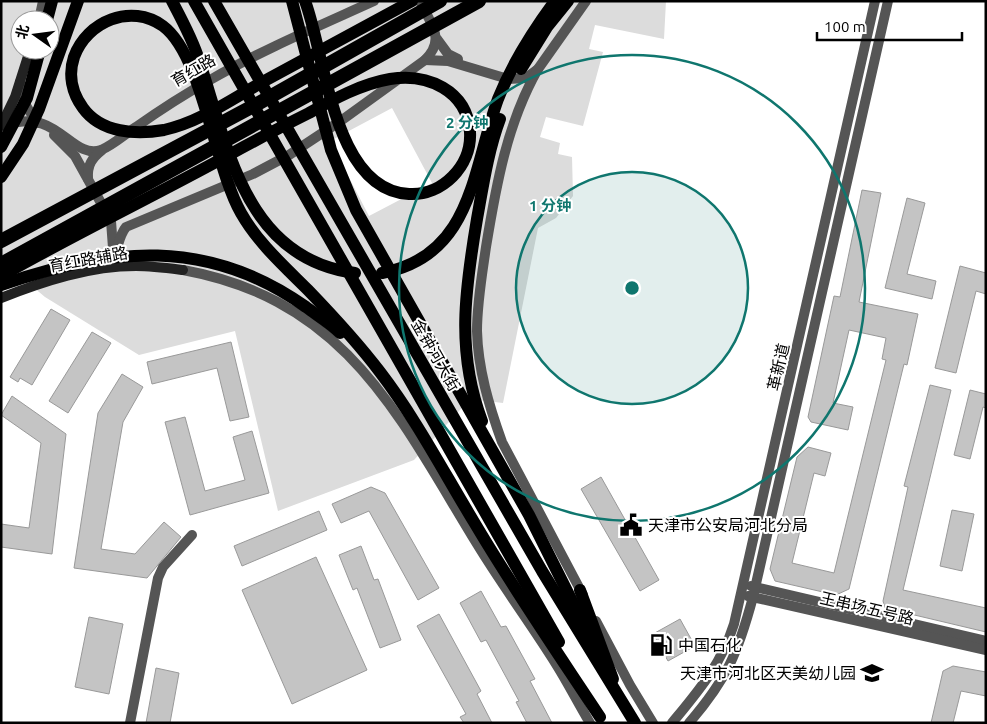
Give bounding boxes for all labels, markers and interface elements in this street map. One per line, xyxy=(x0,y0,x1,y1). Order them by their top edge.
north arrow xyxy=(10,10,60,60)
scale bar xyxy=(817,10,962,42)
text: 100 m xyxy=(824,18,866,35)
text: 北 xyxy=(13,23,32,41)
street label: 育红路 xyxy=(168,50,218,90)
text: 2 分钟 xyxy=(446,114,488,131)
text: 1 分钟 xyxy=(529,197,571,214)
street label: 育红路辅路 xyxy=(47,243,129,275)
centre of rings xyxy=(623,279,641,297)
street label: 金钟河大街 xyxy=(408,316,464,394)
street label: 革新道 xyxy=(764,342,792,392)
public building icon: 天津市公安局河北分局 xyxy=(618,512,644,538)
place label: 天津市公安局河北分局 xyxy=(648,516,808,534)
street label: 王串场五号路 xyxy=(818,588,916,628)
fuel station icon: 中国石化 xyxy=(648,632,674,658)
place label: 中国石化 xyxy=(678,636,742,654)
school or university icon: 天津市河北区天美幼儿园 xyxy=(859,660,885,686)
place label: 天津市河北区天美幼儿园 xyxy=(680,664,856,682)

